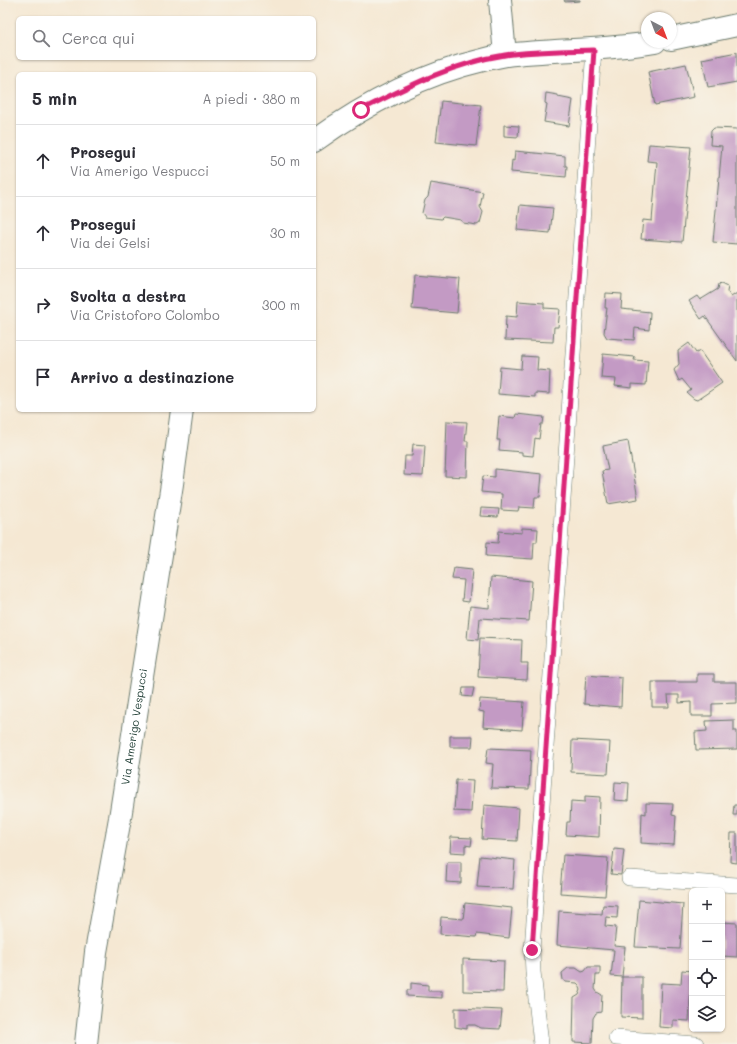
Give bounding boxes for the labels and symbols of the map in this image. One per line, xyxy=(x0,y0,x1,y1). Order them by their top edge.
north arrow xyxy=(641,12,677,48)
route start xyxy=(352,101,370,119)
street label: Via Amerigo Vespucci xyxy=(117,667,150,786)
route end xyxy=(523,941,541,959)

